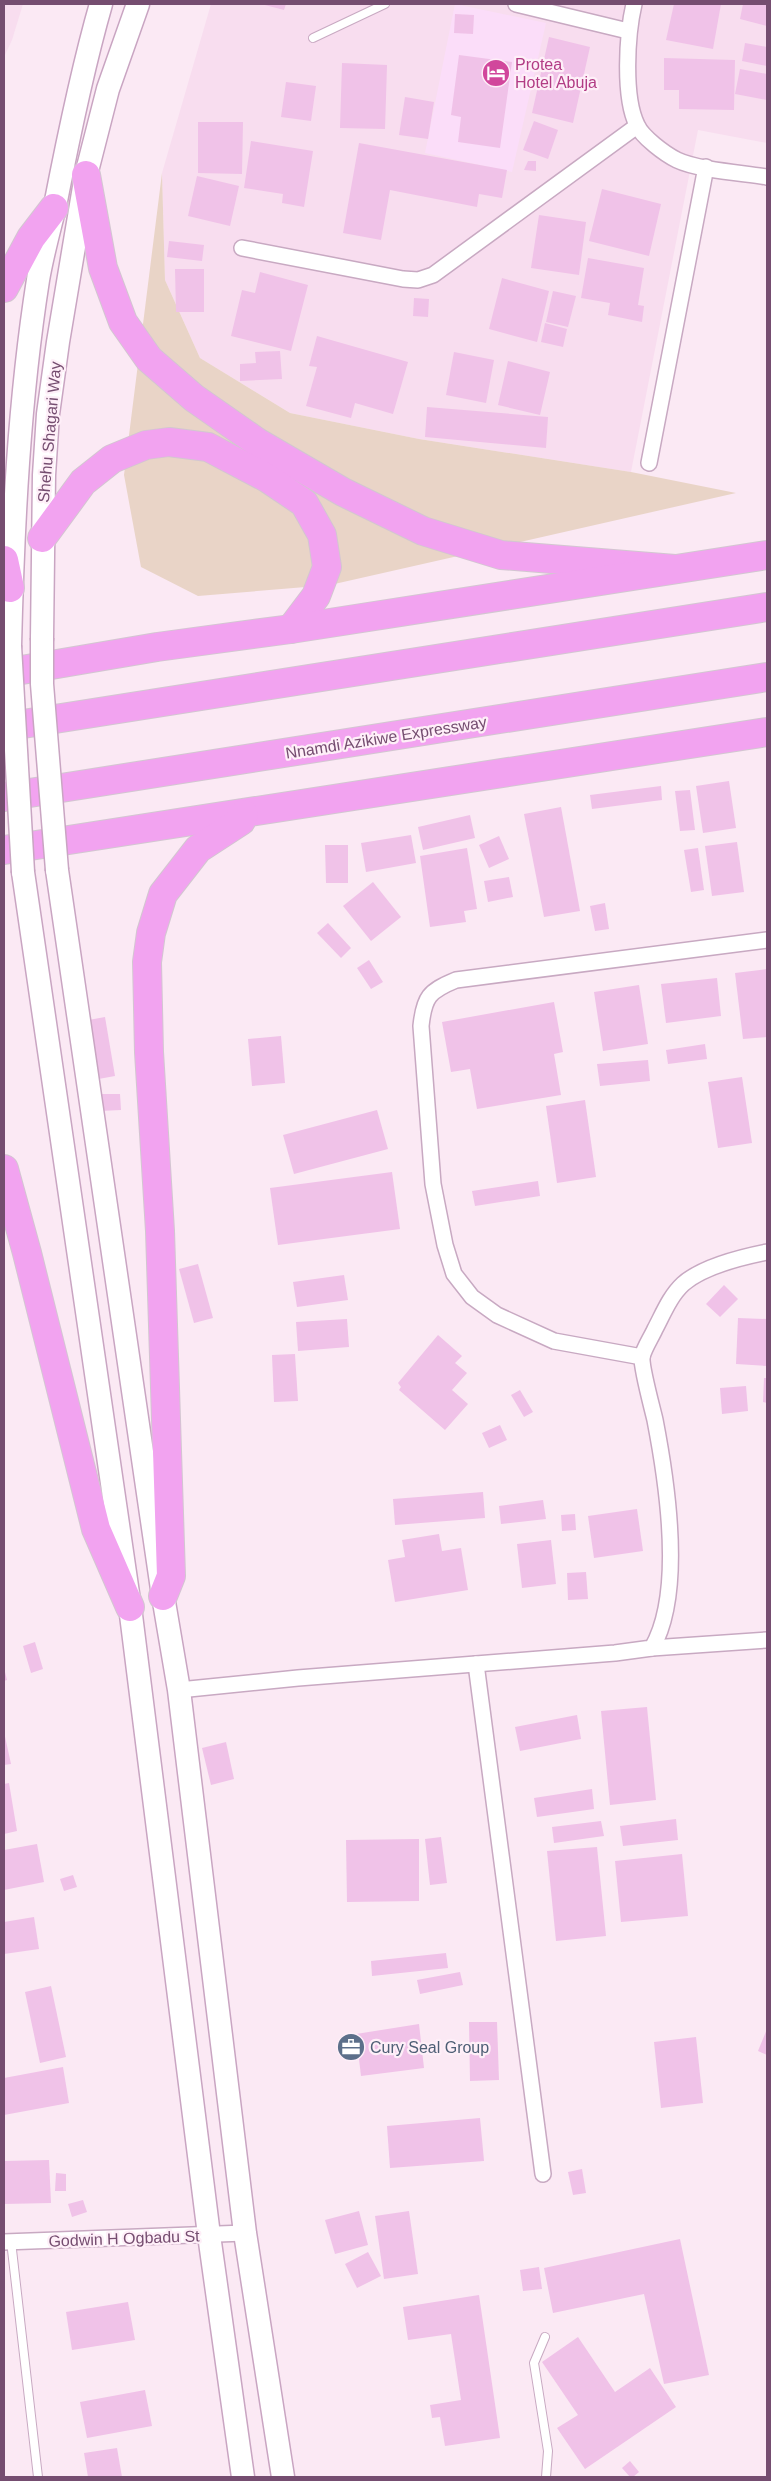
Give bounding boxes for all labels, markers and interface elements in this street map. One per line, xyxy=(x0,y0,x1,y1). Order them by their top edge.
place label: Protea Hotel Abuja xyxy=(515,56,597,91)
hotel icon: Protea Hotel Abuja xyxy=(481,58,511,88)
street label: Shehu Shagari Way xyxy=(35,361,64,503)
street label: Nnamdi Azikiwe Expressway xyxy=(284,713,488,762)
office icon: Cury Seal Group xyxy=(336,2032,366,2062)
place label: Cury Seal Group xyxy=(370,2039,489,2056)
street label: Godwin H Ogbadu St xyxy=(48,2227,200,2250)

